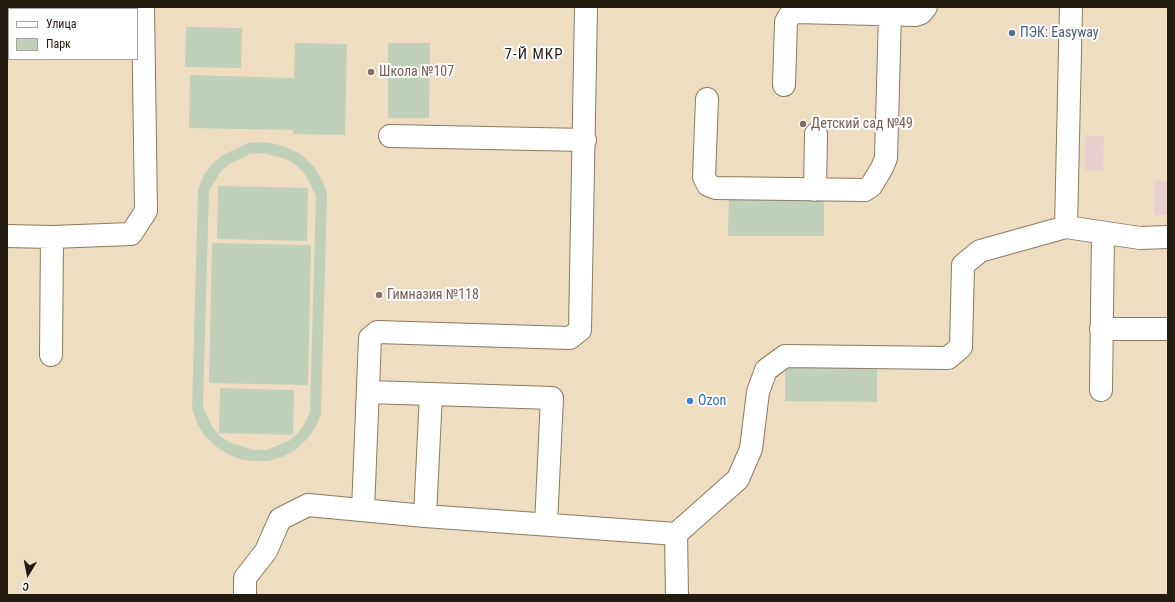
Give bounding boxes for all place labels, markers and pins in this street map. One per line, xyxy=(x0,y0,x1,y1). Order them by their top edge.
place label: ПЭК: Easyway xyxy=(1020,25,1099,41)
marker: ПЭК: Easyway xyxy=(1007,28,1017,38)
place label: Школа №107 xyxy=(379,64,454,80)
marker: Школа №107 xyxy=(366,67,376,77)
place label: Детский сад №49 xyxy=(811,116,913,132)
marker: Детский сад №49 xyxy=(798,119,808,129)
place label: Гимназия №118 xyxy=(387,287,479,303)
marker: Гимназия №118 xyxy=(374,290,384,300)
place label: Ozon xyxy=(698,393,726,409)
marker: Ozon xyxy=(685,396,695,406)

